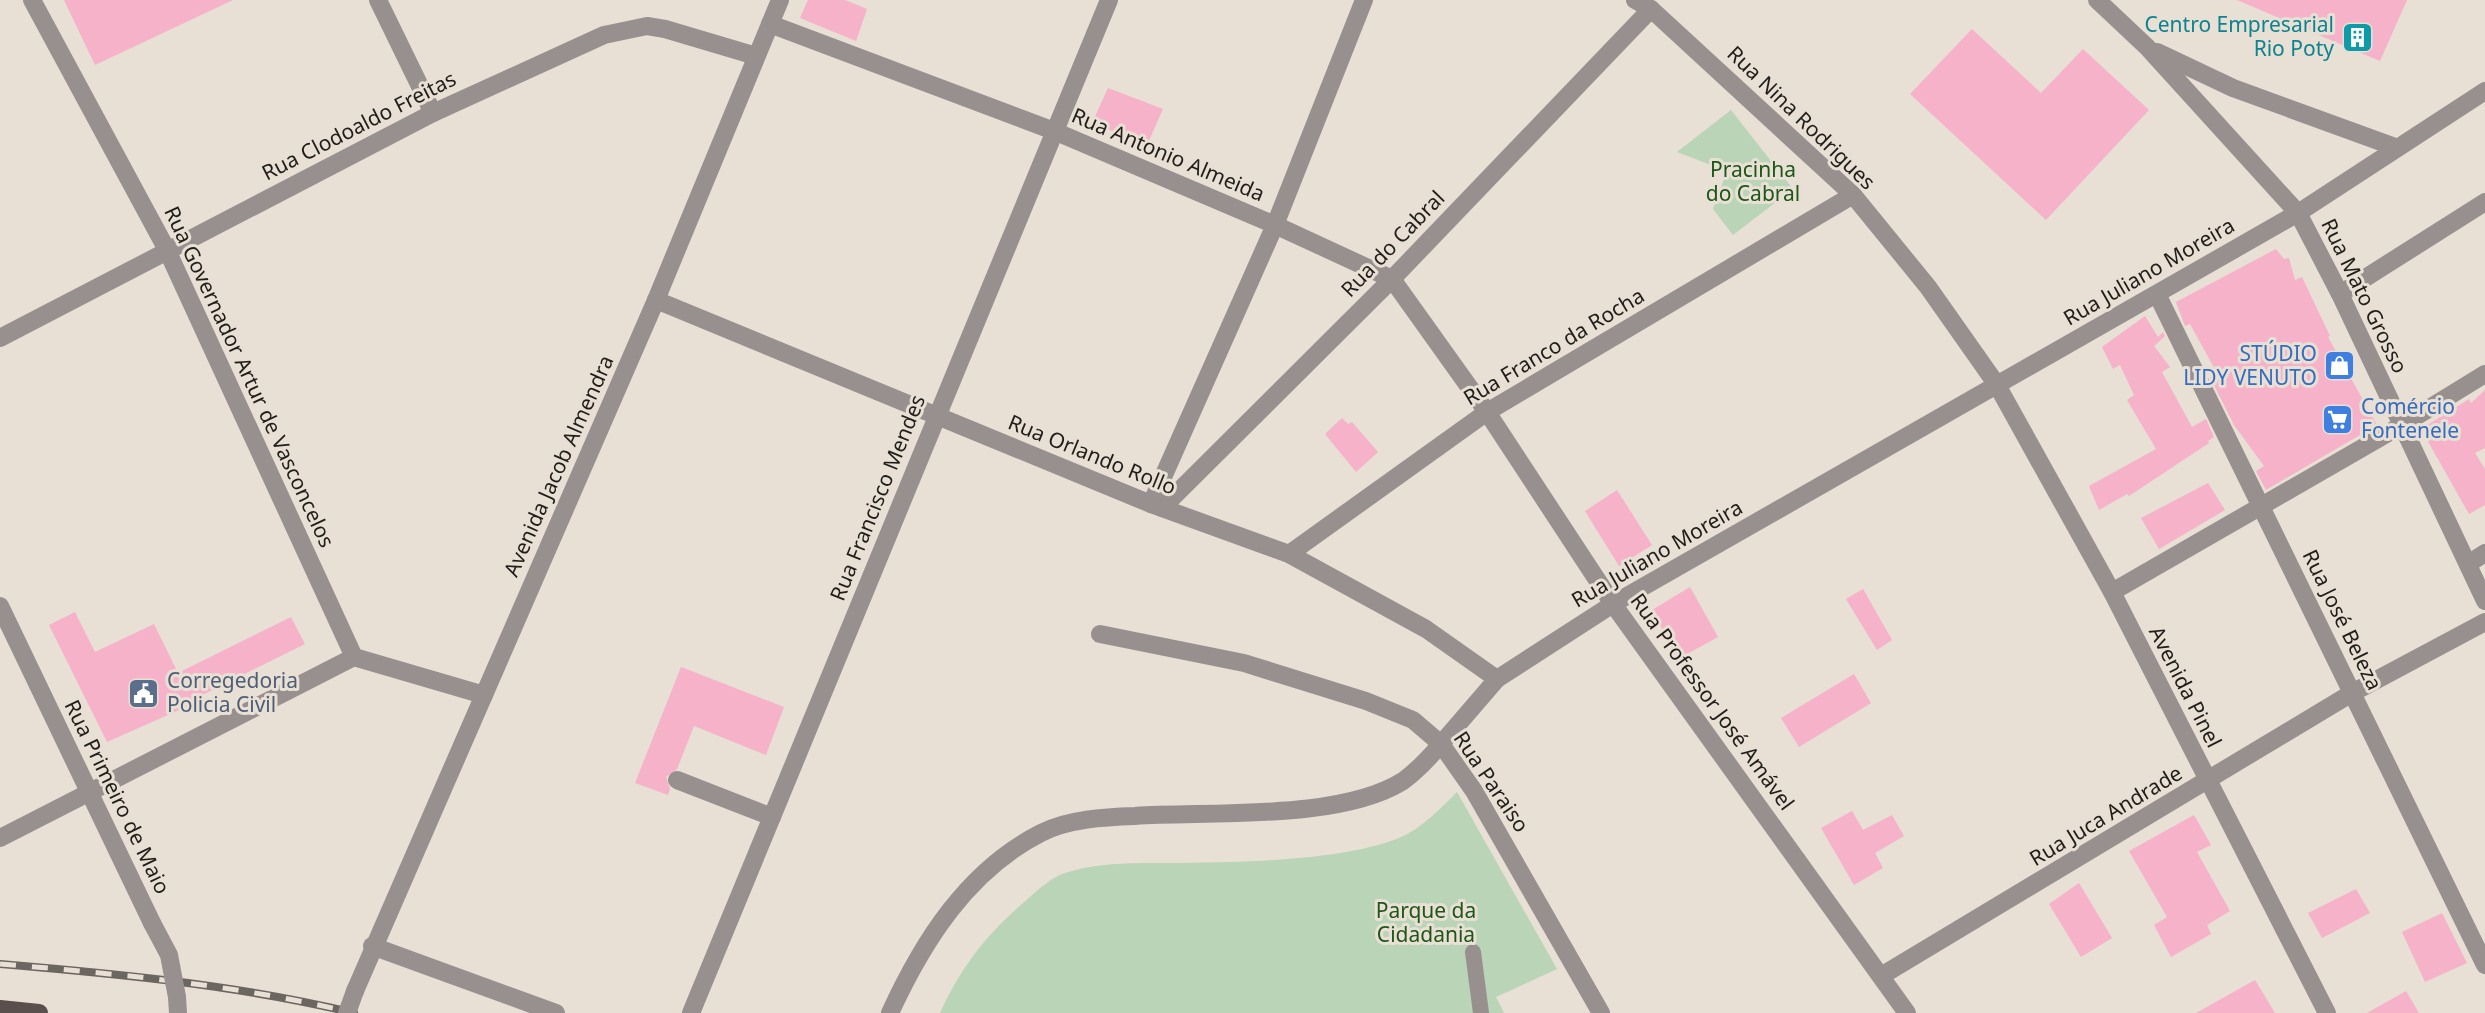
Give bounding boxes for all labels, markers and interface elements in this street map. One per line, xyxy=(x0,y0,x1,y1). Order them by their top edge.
place label: Centro Empresarial Rio Poty xyxy=(2144,10,2334,62)
building icon: Centro Empresarial Rio Poty xyxy=(2340,20,2374,54)
street label: Rua Nina Rodrigues xyxy=(1722,39,1882,195)
street label: Rua Clodoaldo Freitas xyxy=(257,64,460,186)
street label: Rua Antonio Almeida xyxy=(1068,101,1269,207)
park label: Pracinha do Cabral xyxy=(1706,155,1800,207)
street label: Rua do Cabral xyxy=(1334,184,1450,303)
street label: Rua Governador Artur de Vasconcelos xyxy=(158,201,342,552)
street label: Rua Juliano Moreira xyxy=(2058,211,2239,332)
street label: Rua Mato Grosso xyxy=(2315,214,2415,378)
street label: Rua Franco da Rocha xyxy=(1458,281,1649,411)
place label: STÚDIO LIDY VENUTO xyxy=(2183,339,2317,391)
shop icon: STÚDIO LIDY VENUTO xyxy=(2323,349,2357,383)
street label: Avenida Jacob Almendra xyxy=(497,351,620,581)
street label: Rua Francisco Mendes xyxy=(823,391,931,605)
place label: Comércio Fontenele xyxy=(2361,392,2459,444)
supermarket icon: Comércio Fontenele xyxy=(2321,402,2355,436)
street label: Rua Orlando Rollo xyxy=(1004,408,1181,501)
street label: Rua Juliano Moreira xyxy=(1566,493,1747,614)
street label: Rua José Beleza xyxy=(2297,545,2389,695)
street label: Rua Professor José Amável xyxy=(1625,587,1801,815)
street label: Avenida Pinel xyxy=(2143,621,2229,752)
place label: Corregedoria Policia Civil xyxy=(167,666,298,718)
public building icon: Corregedoria Policia Civil xyxy=(127,676,161,710)
street label: Rua Primeiro de Maio xyxy=(59,695,177,898)
street label: Rua Paraiso xyxy=(1448,726,1536,837)
street label: Rua Juca Andrade xyxy=(2024,758,2187,872)
park label: Parque da Cidadania xyxy=(1376,896,1476,948)

